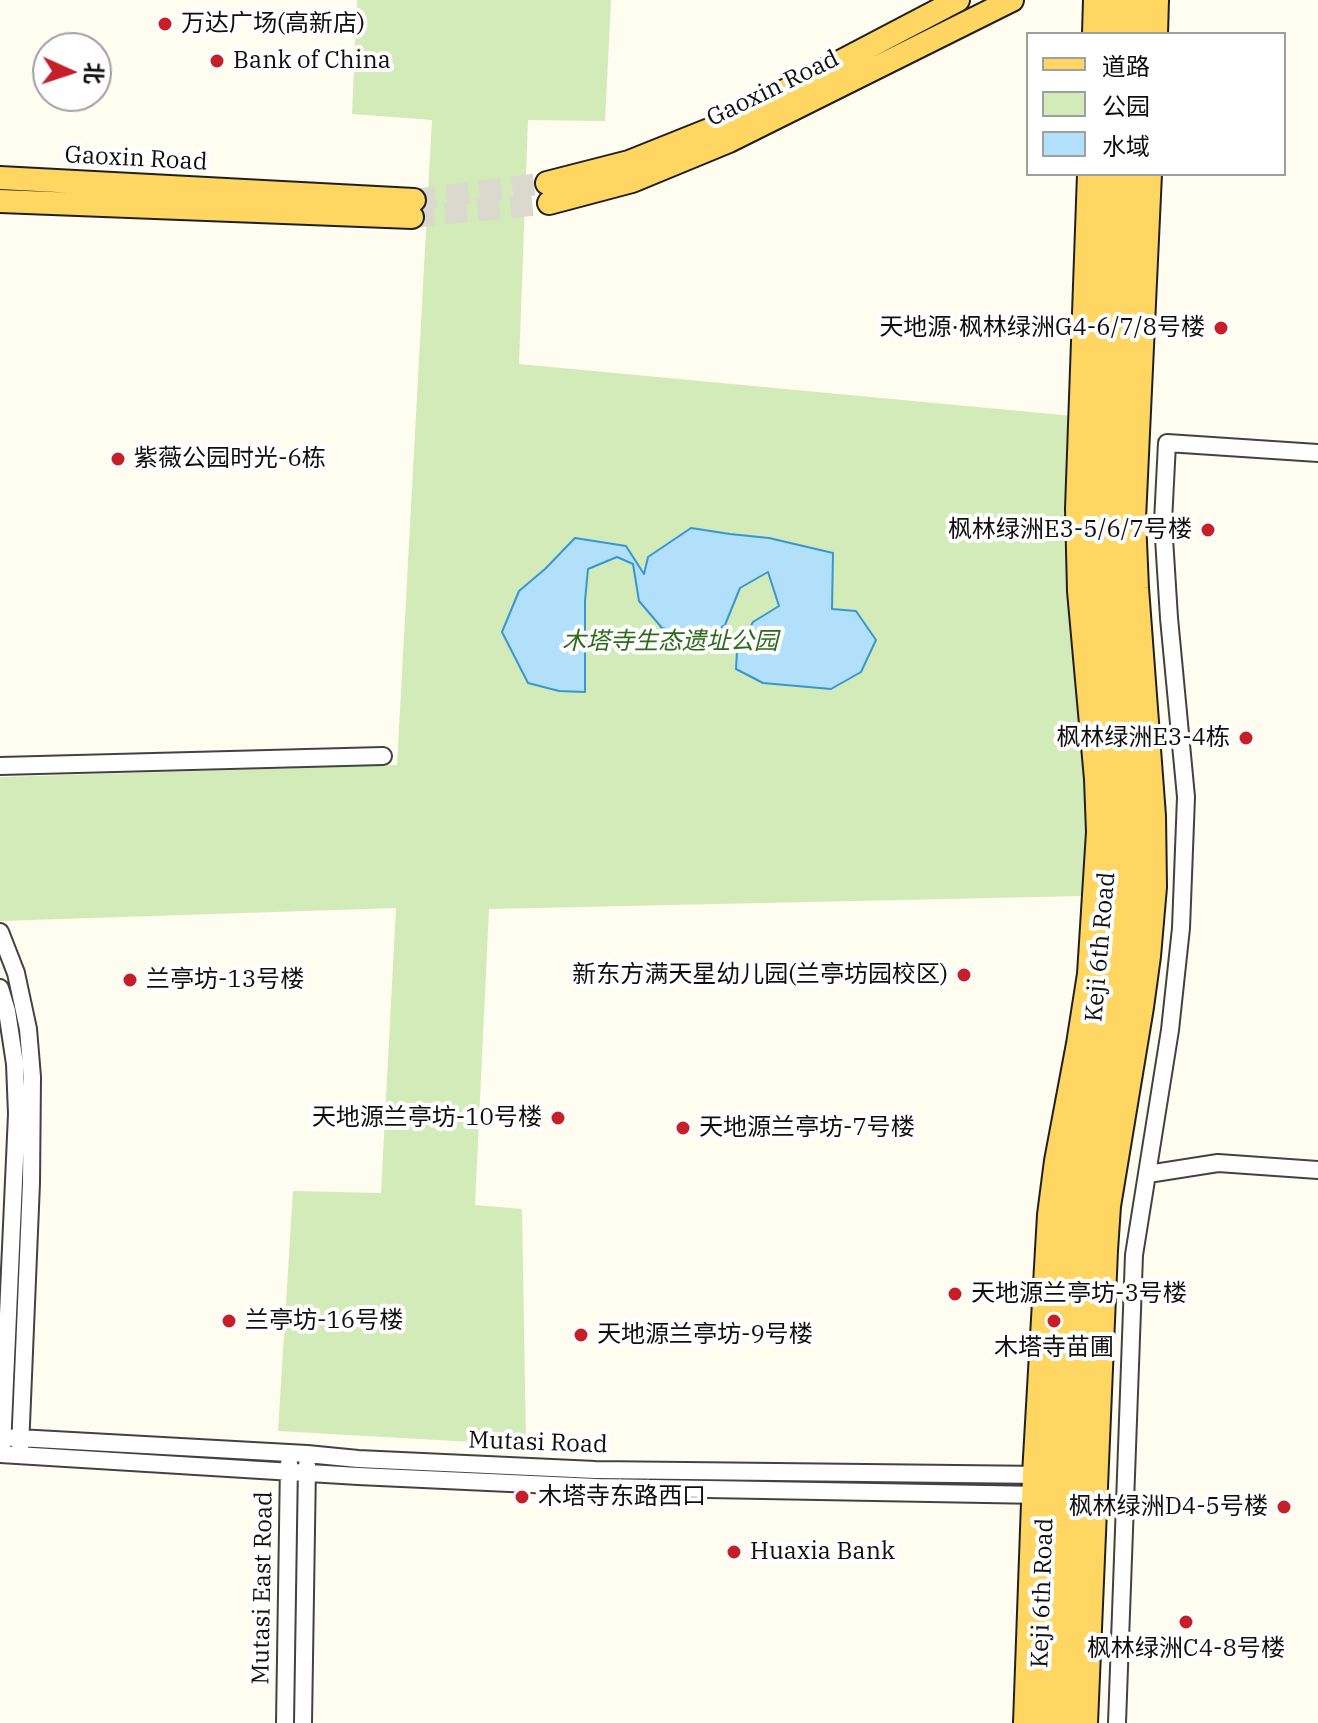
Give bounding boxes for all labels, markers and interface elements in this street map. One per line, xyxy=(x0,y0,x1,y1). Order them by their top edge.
place label: 万达广场(高新店) xyxy=(181,10,365,38)
marker: 万达广场(高新店) xyxy=(156,15,174,33)
north arrow xyxy=(32,32,112,112)
legend xyxy=(1026,32,1286,176)
street label: Gaoxin Road xyxy=(702,45,844,133)
place label: Bank of China xyxy=(233,47,391,75)
text: 道路 xyxy=(1102,50,1150,82)
marker: Bank of China xyxy=(208,52,226,70)
text: 北 xyxy=(79,61,110,85)
text: 公园 xyxy=(1102,90,1150,122)
text: 水域 xyxy=(1102,130,1150,162)
street label: Gaoxin Road xyxy=(64,141,208,177)
place label: 天地源·枫林绿洲G4-6/7/8号楼 xyxy=(879,314,1205,342)
marker: 天地源·枫林绿洲G4-6/7/8号楼 xyxy=(1212,319,1230,337)
place label: 紫薇公园时光-6栋 xyxy=(134,445,326,473)
marker: 紫薇公园时光-6栋 xyxy=(109,450,127,468)
place label: 枫林绿洲E3-5/6/7号楼 xyxy=(948,516,1192,544)
marker: 枫林绿洲E3-5/6/7号楼 xyxy=(1199,521,1217,539)
park label: 木塔寺生态遗址公园 xyxy=(562,628,778,656)
place label: 枫林绿洲E3-4栋 xyxy=(1056,724,1230,752)
marker: 枫林绿洲E3-4栋 xyxy=(1237,729,1255,747)
street label: Keji 6th Road xyxy=(1080,871,1122,1023)
place label: 新东方满天星幼儿园(兰亭坊园校区) xyxy=(572,961,948,989)
place label: 兰亭坊-13号楼 xyxy=(146,966,304,994)
marker: 新东方满天星幼儿园(兰亭坊园校区) xyxy=(955,966,973,984)
marker: 兰亭坊-13号楼 xyxy=(121,971,139,989)
place label: 天地源兰亭坊-10号楼 xyxy=(312,1104,542,1132)
marker: 天地源兰亭坊-10号楼 xyxy=(549,1109,567,1127)
place label: 天地源兰亭坊-7号楼 xyxy=(699,1114,915,1142)
marker: 天地源兰亭坊-7号楼 xyxy=(674,1119,692,1137)
place label: 天地源兰亭坊-3号楼 xyxy=(971,1280,1187,1308)
marker: 天地源兰亭坊-3号楼 xyxy=(946,1285,964,1303)
place label: 兰亭坊-16号楼 xyxy=(245,1307,403,1335)
marker: 兰亭坊-16号楼 xyxy=(220,1312,238,1330)
marker: 木塔寺苗圃 xyxy=(1045,1312,1063,1330)
place label: 天地源兰亭坊-9号楼 xyxy=(597,1321,813,1349)
marker: 天地源兰亭坊-9号楼 xyxy=(572,1326,590,1344)
place label: 木塔寺苗圃 xyxy=(994,1334,1114,1362)
street label: Mutasi Road xyxy=(468,1426,608,1460)
place label: 木塔寺东路西口 xyxy=(538,1483,706,1511)
marker: 木塔寺东路西口 xyxy=(513,1488,531,1506)
street label: Mutasi East Road xyxy=(247,1491,279,1685)
place label: 枫林绿洲D4-5号楼 xyxy=(1069,1493,1268,1521)
marker: 枫林绿洲D4-5号楼 xyxy=(1275,1498,1293,1516)
street label: Keji 6th Road xyxy=(1026,1517,1060,1669)
place label: Huaxia Bank xyxy=(750,1538,895,1566)
marker: Huaxia Bank xyxy=(725,1543,743,1561)
marker: 枫林绿洲C4-8号楼 xyxy=(1177,1613,1195,1631)
place label: 枫林绿洲C4-8号楼 xyxy=(1087,1635,1285,1663)

